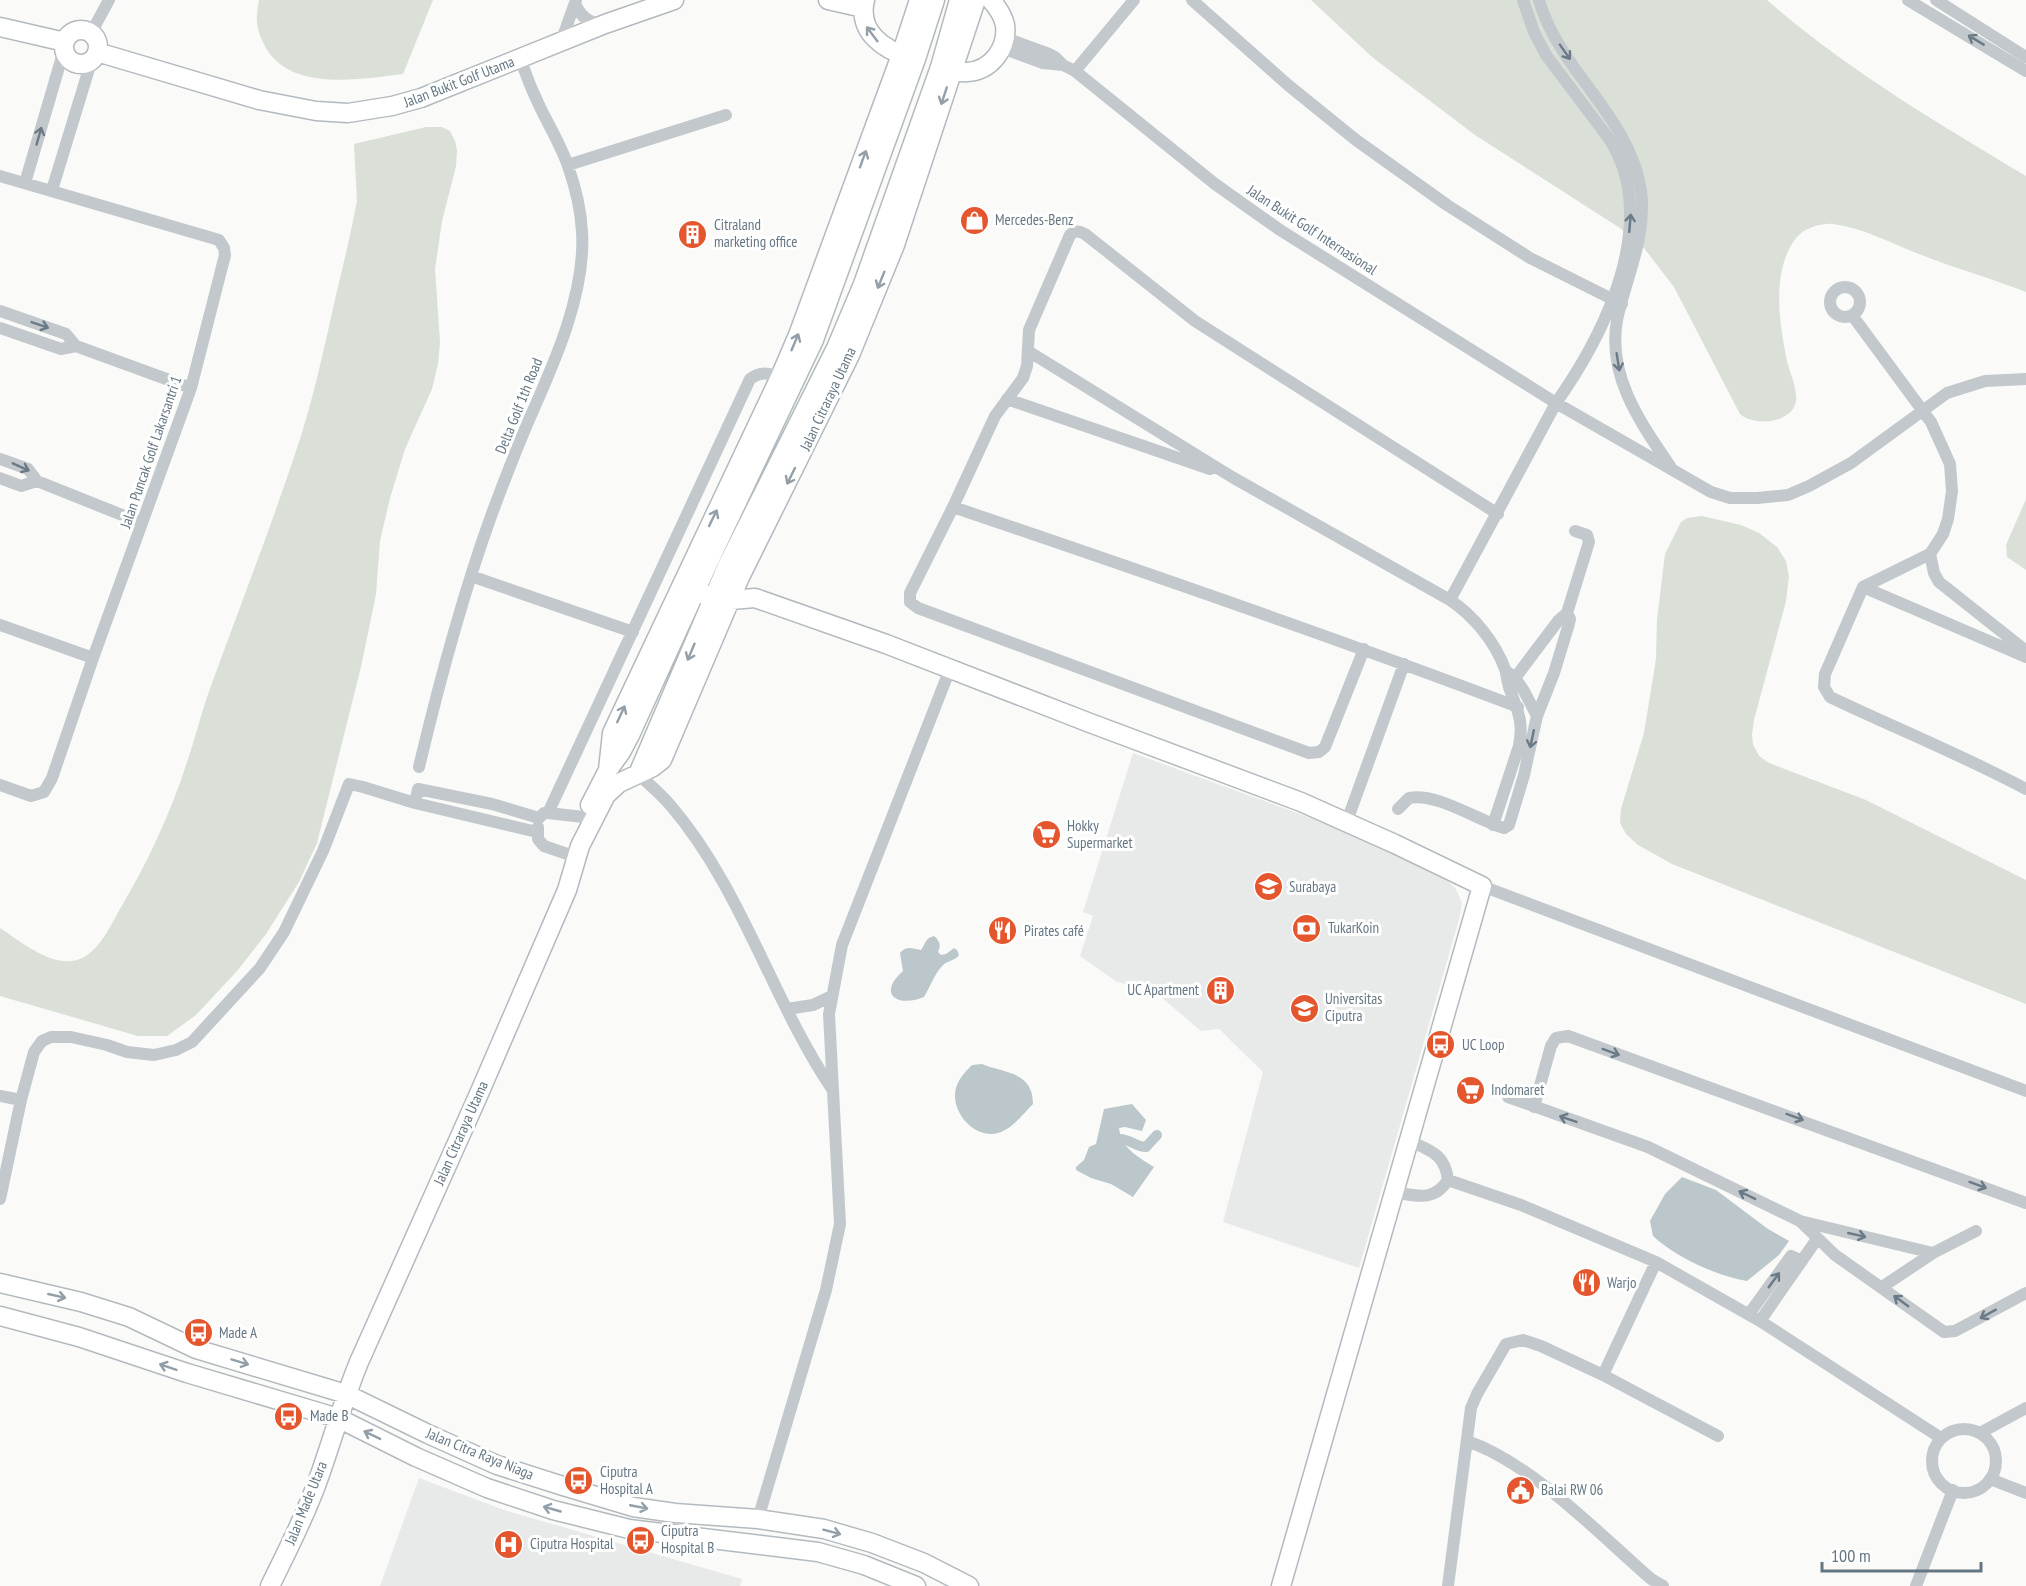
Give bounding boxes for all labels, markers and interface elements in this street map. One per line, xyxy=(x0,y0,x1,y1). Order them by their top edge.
one-way arrow xyxy=(866,26,879,42)
one-way arrow xyxy=(1968,34,1985,46)
one-way arrow xyxy=(1559,44,1571,60)
street label: Jalan Bukit Golf Utama xyxy=(400,52,517,112)
one-way arrow xyxy=(938,86,949,104)
one-way arrow xyxy=(34,127,45,146)
one-way arrow xyxy=(859,150,870,169)
street label: Jalan Bukit Golf Internasional xyxy=(1243,180,1381,279)
shop icon: Mercedes-Benz xyxy=(958,204,990,236)
place label: Mercedes-Benz xyxy=(995,210,1074,229)
one-way arrow xyxy=(1625,213,1636,233)
place label: Citraland marketing office xyxy=(714,215,797,251)
building icon: Citraland marketing office xyxy=(677,218,709,250)
one-way arrow xyxy=(875,270,886,289)
one-way arrow xyxy=(30,320,49,331)
one-way arrow xyxy=(790,333,801,351)
street label: Jalan Citraraya Utama xyxy=(795,344,860,454)
one-way arrow xyxy=(1612,352,1623,371)
street label: Delta Golf 1th Road xyxy=(491,355,546,456)
street label: Jalan Puncak Golf Lakarsantri 1 xyxy=(115,373,186,531)
one-way arrow xyxy=(11,462,29,473)
one-way arrow xyxy=(785,467,797,485)
one-way arrow xyxy=(707,510,719,528)
one-way arrow xyxy=(685,642,696,660)
one-way arrow xyxy=(616,705,628,723)
one-way arrow xyxy=(1526,729,1537,748)
place label: Hokky Supermarket xyxy=(1067,816,1133,852)
supermarket icon: Hokky Supermarket xyxy=(1030,819,1062,851)
school or university icon: Surabaya xyxy=(1252,871,1284,903)
place label: Surabaya xyxy=(1289,877,1336,896)
bank icon: TukarKoin xyxy=(1291,912,1323,944)
restaurant icon: Pirates café xyxy=(987,915,1019,947)
place label: TukarKoin xyxy=(1328,918,1379,937)
place label: Pirates café xyxy=(1024,921,1084,940)
building icon: UC Apartment xyxy=(1204,974,1236,1006)
place label: UC Apartment xyxy=(1127,980,1199,999)
place label: Universitas Ciputra xyxy=(1325,989,1382,1025)
school or university icon: Universitas Ciputra xyxy=(1288,992,1320,1024)
bus stop icon: UC Loop xyxy=(1425,1029,1457,1061)
place label: UC Loop xyxy=(1462,1035,1504,1054)
one-way arrow xyxy=(1602,1047,1620,1058)
supermarket icon: Indomaret xyxy=(1454,1074,1486,1106)
street label: Jalan Citraraya Utama xyxy=(429,1078,492,1189)
place label: Indomaret xyxy=(1491,1080,1544,1099)
one-way arrow xyxy=(1559,1112,1578,1123)
one-way arrow xyxy=(1785,1113,1804,1124)
one-way arrow xyxy=(1968,1180,1987,1191)
one-way arrow xyxy=(1739,1189,1757,1201)
one-way arrow xyxy=(1847,1229,1866,1241)
restaurant icon: Warjo xyxy=(1570,1267,1602,1299)
place label: Warjo xyxy=(1607,1273,1636,1292)
one-way arrow xyxy=(1767,1273,1780,1289)
one-way arrow xyxy=(47,1291,66,1303)
one-way arrow xyxy=(1893,1295,1909,1307)
one-way arrow xyxy=(1980,1308,1997,1320)
bus stop icon: Made A xyxy=(182,1317,214,1349)
place label: Made A xyxy=(219,1323,258,1342)
one-way arrow xyxy=(230,1357,249,1368)
one-way arrow xyxy=(159,1360,178,1371)
bus stop icon: Made B xyxy=(273,1400,305,1432)
place label: Made B xyxy=(310,1406,349,1425)
street label: Jalan Citra Raya Niaga xyxy=(423,1423,537,1484)
one-way arrow xyxy=(364,1429,382,1441)
street label: Jalan Made Utara xyxy=(280,1458,331,1548)
place label: Ciputra Hospital A xyxy=(600,1462,654,1498)
bus stop icon: Ciputra Hospital A xyxy=(563,1465,595,1497)
public building icon: Balai RW 06 xyxy=(1504,1474,1536,1506)
place label: Balai RW 06 xyxy=(1541,1480,1603,1499)
one-way arrow xyxy=(629,1502,648,1513)
one-way arrow xyxy=(543,1503,562,1514)
place label: Ciputra Hospital B xyxy=(661,1521,714,1557)
bus stop icon: Ciputra Hospital B xyxy=(624,1524,656,1556)
one-way arrow xyxy=(822,1526,841,1538)
hospital icon: Ciputra Hospital xyxy=(493,1528,525,1560)
place label: Ciputra Hospital xyxy=(530,1534,614,1553)
scale bar xyxy=(1822,1535,1981,1573)
text: 100 m xyxy=(1831,1544,1871,1567)

